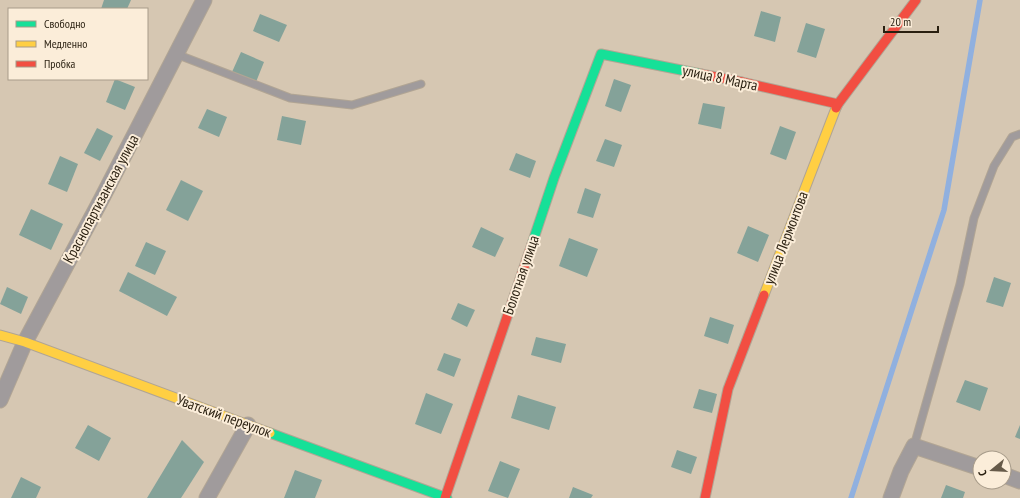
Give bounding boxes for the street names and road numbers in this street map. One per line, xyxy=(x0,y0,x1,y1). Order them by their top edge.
street label: улица 8 Марта xyxy=(681,60,760,95)
street label: Краснопартизанская улица xyxy=(59,131,143,266)
street label: улица Лермонтова xyxy=(759,189,812,287)
street label: Болотная улица xyxy=(498,233,543,317)
street label: Уватский переулок xyxy=(174,390,274,441)

